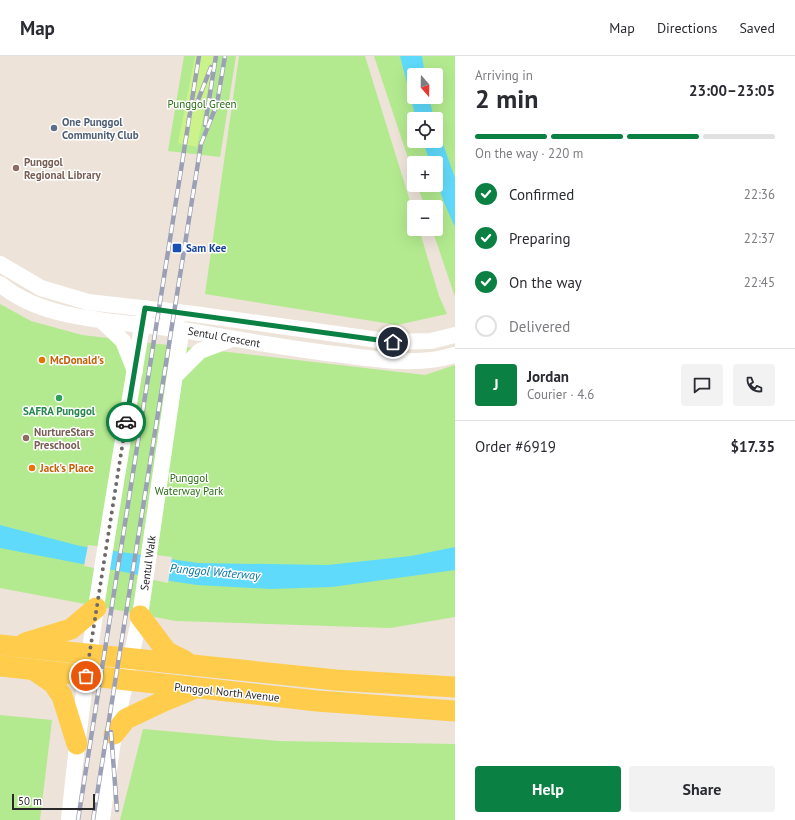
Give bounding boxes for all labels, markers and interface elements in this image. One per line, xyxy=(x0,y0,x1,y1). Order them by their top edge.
text: Map xyxy=(20,16,55,40)
text: Map xyxy=(609,19,635,37)
text: Directions xyxy=(657,19,717,37)
text: Saved xyxy=(739,19,775,37)
text: Arriving in xyxy=(475,67,533,84)
north arrow xyxy=(407,68,443,104)
map controls xyxy=(407,68,443,236)
text: 23:00–23:05 xyxy=(689,81,775,100)
text: 2 min xyxy=(475,82,538,115)
park label: Punggol Green xyxy=(167,97,237,111)
button: locate xyxy=(407,112,443,148)
place label: One Punggol Community Club xyxy=(62,115,139,142)
marker: One Punggol Community Club xyxy=(49,123,59,133)
text: On the way · 220 m xyxy=(475,145,583,162)
place label: Punggol Regional Library xyxy=(24,155,102,182)
button: + xyxy=(407,156,443,192)
marker: Punggol Regional Library xyxy=(11,163,21,173)
icon: check xyxy=(475,183,497,205)
text: Confirmed xyxy=(509,185,574,204)
text: 22:36 xyxy=(744,186,775,203)
button: − xyxy=(407,200,443,236)
icon: check xyxy=(475,227,497,249)
text: Preparing xyxy=(509,229,571,248)
text: 22:37 xyxy=(744,230,775,247)
place label: Sam Kee xyxy=(186,241,227,255)
marker: Sam Kee xyxy=(171,242,183,254)
icon: check xyxy=(475,271,497,293)
text: On the way xyxy=(509,273,582,292)
text: 22:45 xyxy=(744,274,775,291)
text: Delivered xyxy=(509,317,570,336)
street label: Sentul Crescent xyxy=(187,324,262,350)
pin xyxy=(376,325,410,359)
icon: home xyxy=(382,331,404,353)
place label: McDonald's xyxy=(50,353,104,367)
marker: McDonald's xyxy=(37,355,47,365)
button: chat xyxy=(681,364,723,406)
button: phone xyxy=(733,364,775,406)
text: Jordan xyxy=(527,367,569,386)
text: J xyxy=(493,375,499,394)
text: Courier · 4.6 xyxy=(527,386,594,403)
marker: SAFRA Punggol xyxy=(54,393,64,403)
courier xyxy=(106,402,146,442)
place label: SAFRA Punggol xyxy=(23,404,96,418)
icon: car xyxy=(115,411,137,433)
place label: NurtureStars Preschool xyxy=(34,425,95,452)
marker: NurtureStars Preschool xyxy=(21,433,31,443)
text: Order #6919 xyxy=(475,437,556,456)
text: $17.35 xyxy=(731,437,775,456)
place label: Jack's Place xyxy=(39,461,94,475)
marker: Jack's Place xyxy=(27,463,37,473)
park label: Punggol Waterway Park xyxy=(155,471,224,498)
street label: Sentul Walk xyxy=(137,534,159,592)
water label: Punggol Waterway xyxy=(169,560,262,583)
pin xyxy=(69,659,103,693)
icon: bag xyxy=(75,665,97,687)
street label: Punggol North Avenue xyxy=(174,680,281,705)
button: Help xyxy=(475,766,621,812)
button: Share xyxy=(629,766,775,812)
scale bar xyxy=(12,792,95,811)
text: 50 m xyxy=(18,794,42,808)

